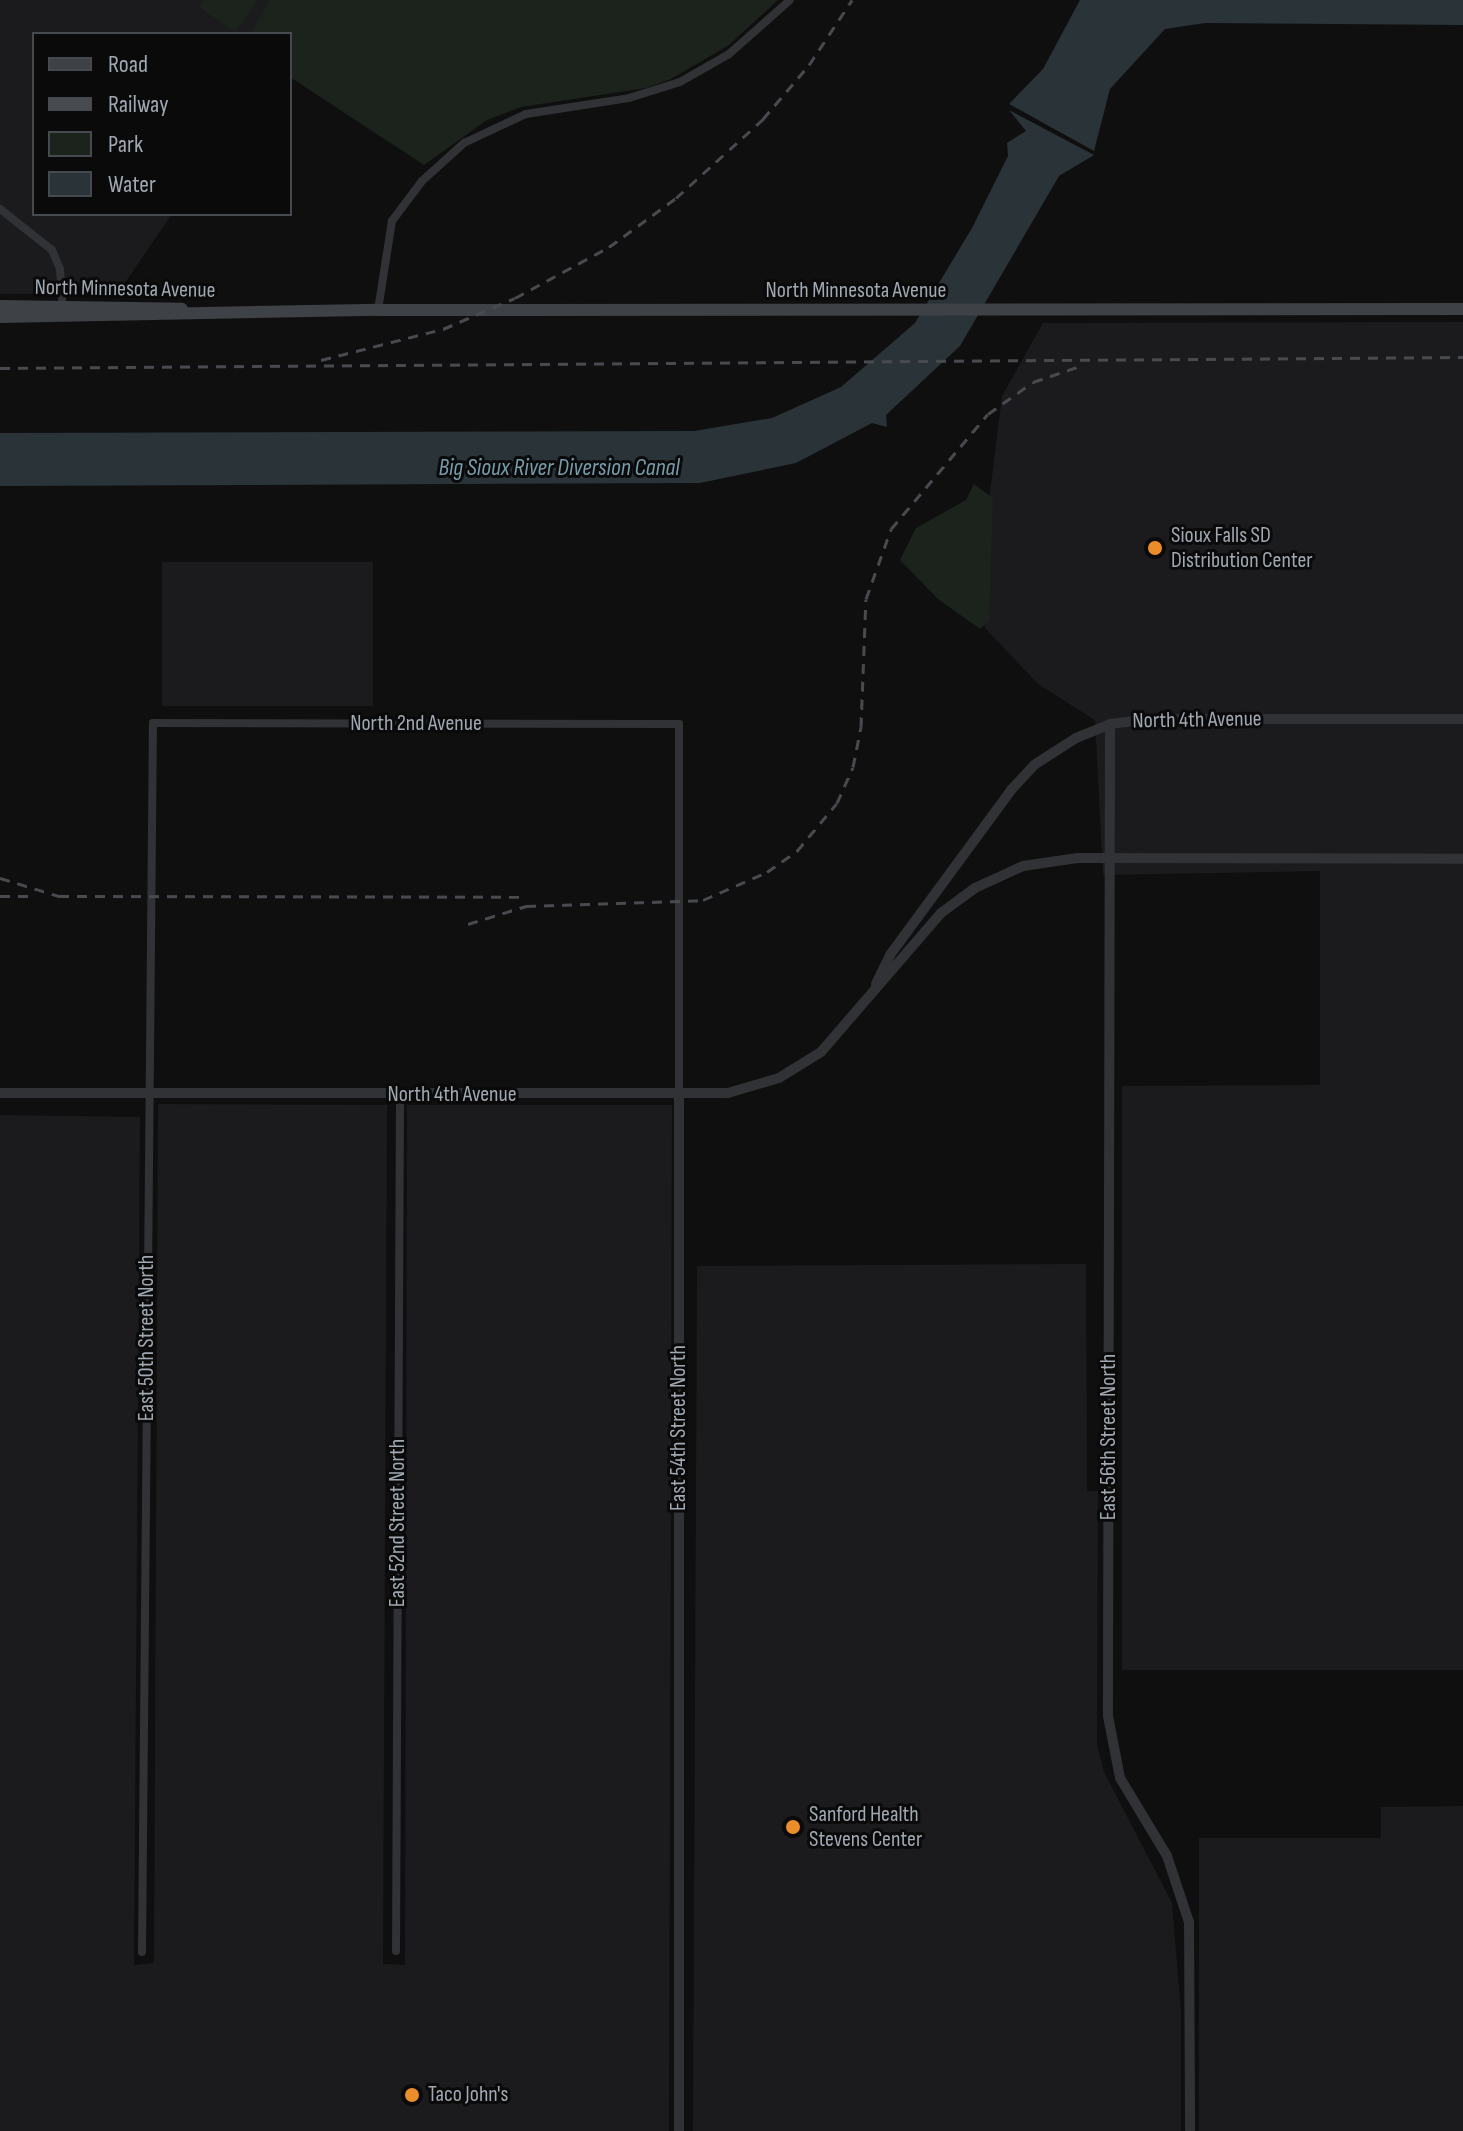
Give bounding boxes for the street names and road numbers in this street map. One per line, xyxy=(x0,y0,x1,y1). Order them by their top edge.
street label: North Minnesota Avenue xyxy=(34,274,216,304)
street label: North Minnesota Avenue xyxy=(766,278,946,304)
street label: North 4th Avenue xyxy=(1132,706,1262,734)
street label: North 2nd Avenue xyxy=(350,711,482,737)
street label: North 4th Avenue xyxy=(387,1082,517,1108)
street label: East 50th Street North xyxy=(134,1255,160,1421)
street label: East 54th Street North xyxy=(666,1345,692,1511)
street label: East 56th Street North xyxy=(1096,1354,1122,1520)
street label: East 52nd Street North xyxy=(385,1439,411,1607)

